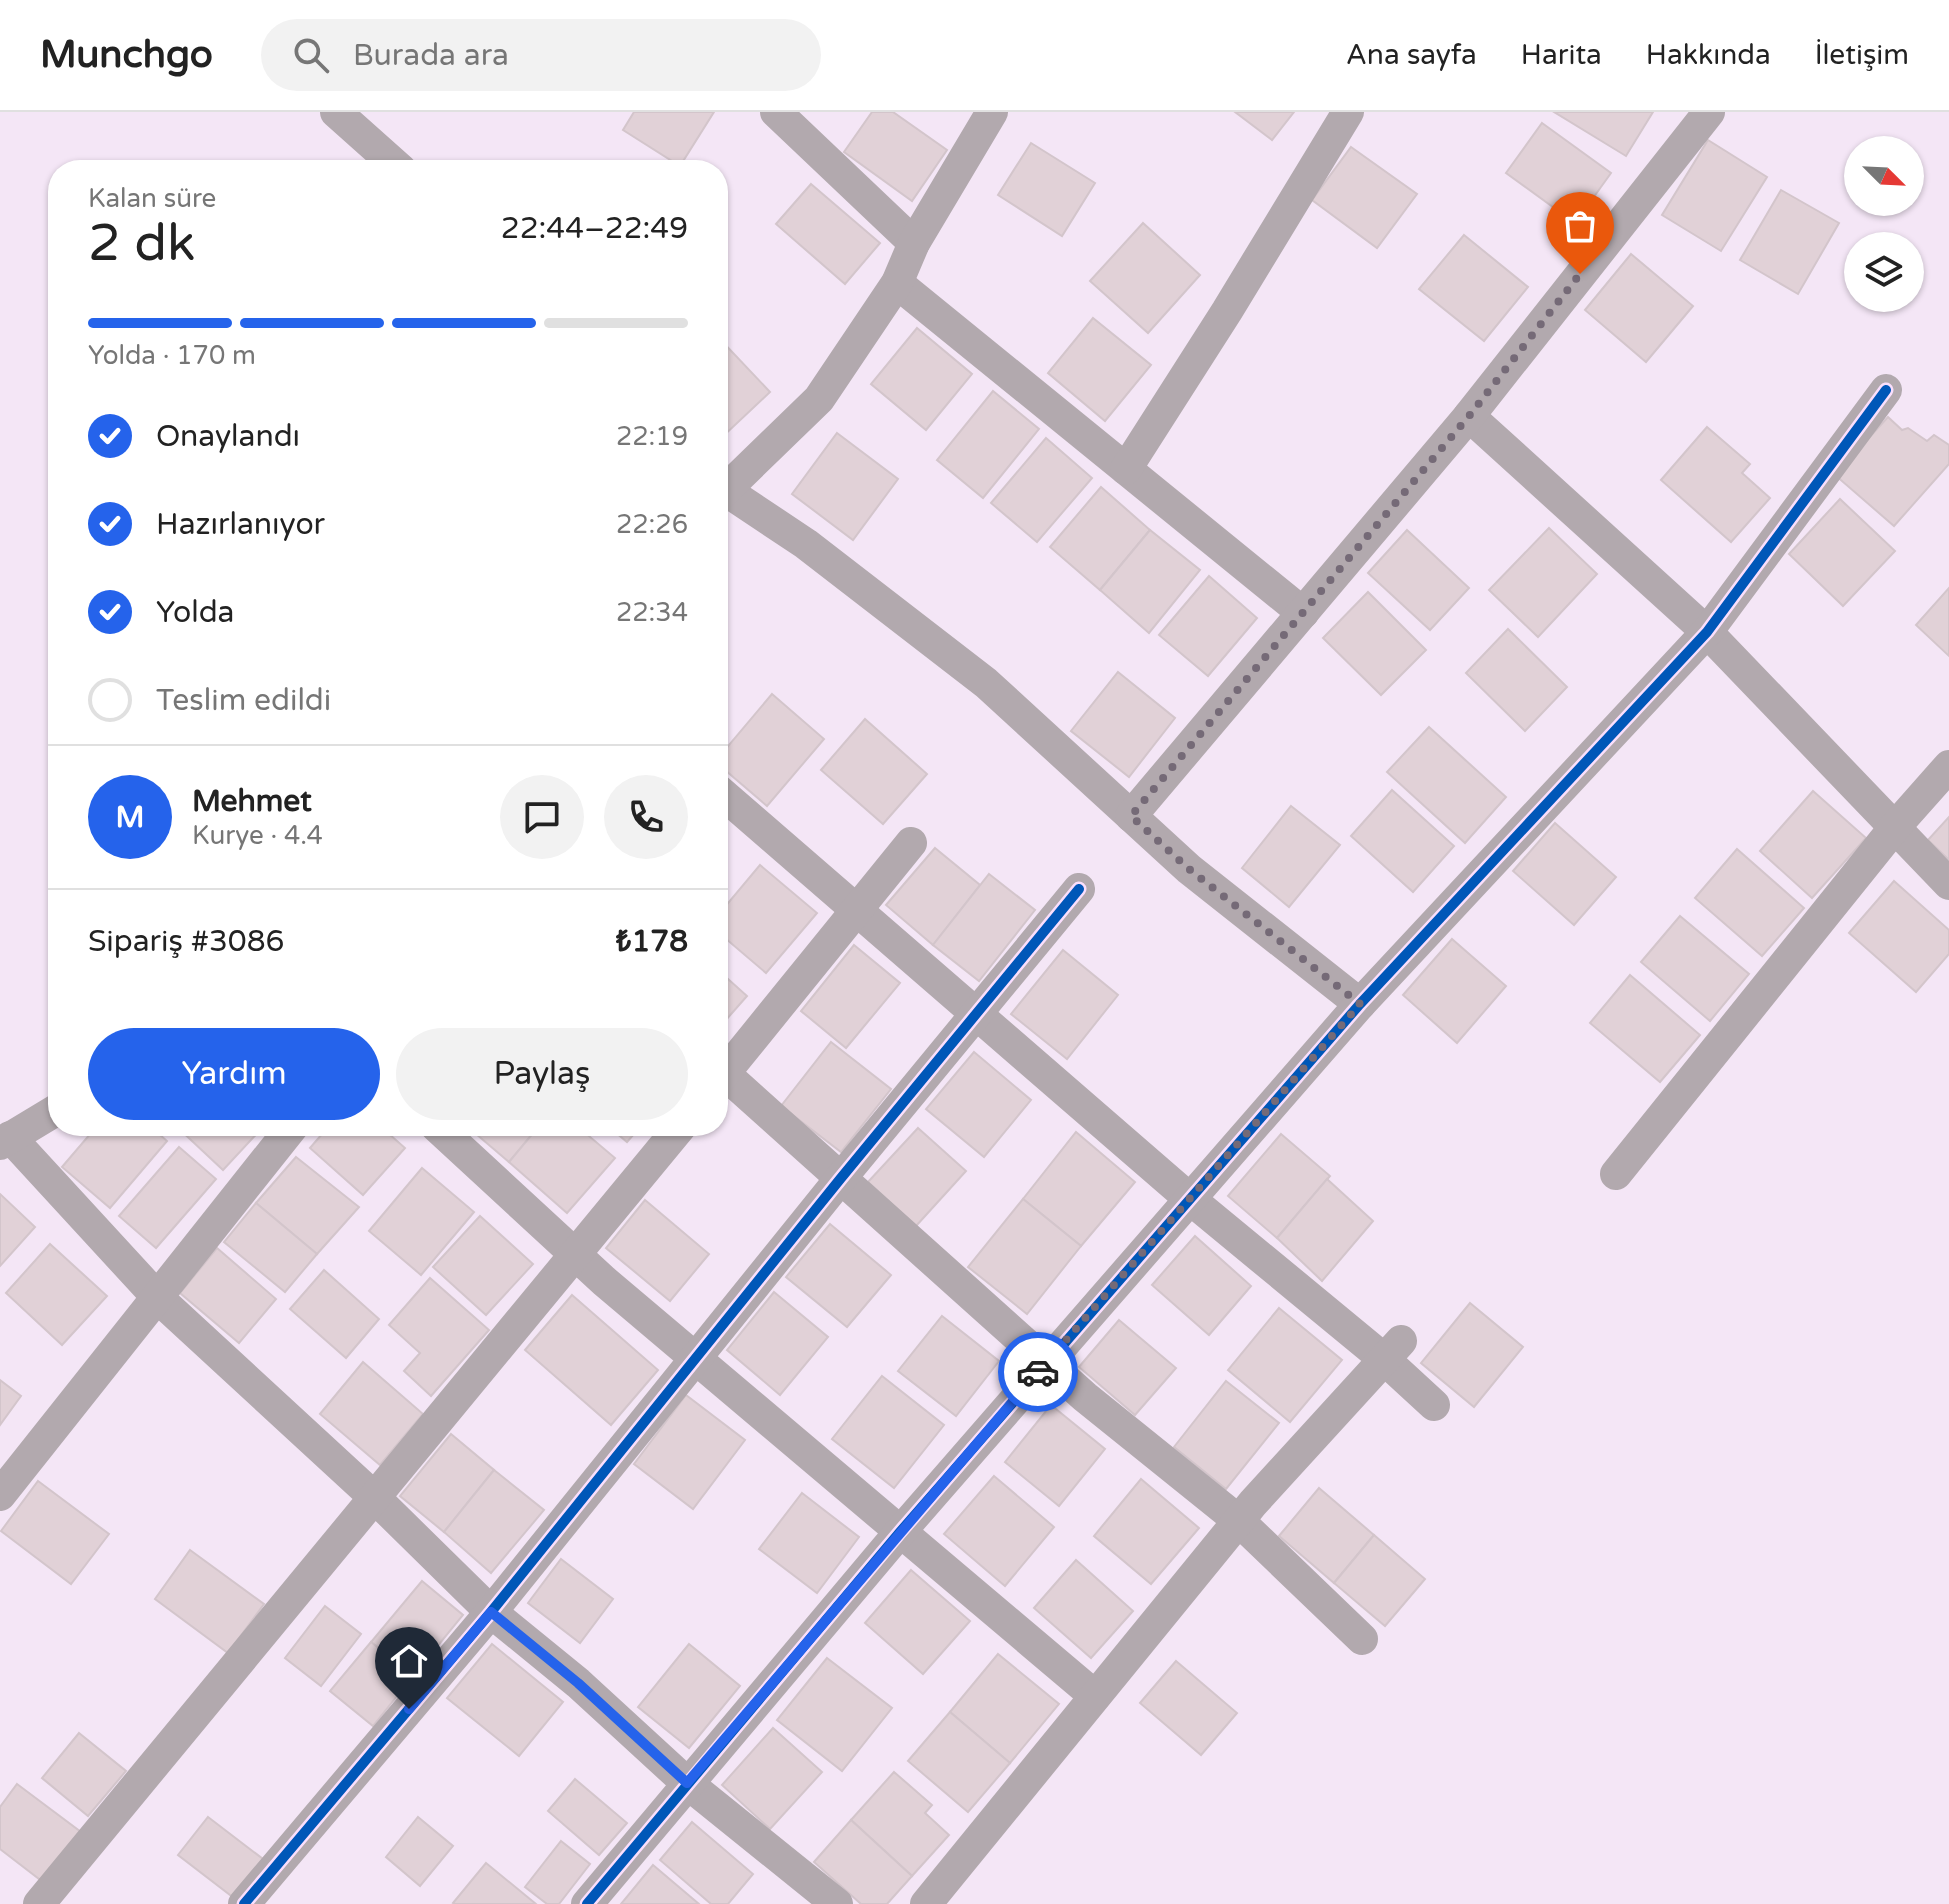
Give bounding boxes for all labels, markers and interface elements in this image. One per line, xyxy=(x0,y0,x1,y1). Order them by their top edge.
search box xyxy=(261,19,821,91)
text: Munchgo xyxy=(40,32,213,78)
icon: search xyxy=(289,33,333,77)
text: Burada ara xyxy=(353,37,509,74)
text: Ana sayfa xyxy=(1346,38,1477,72)
text: Harita xyxy=(1521,38,1602,72)
text: Hakkında xyxy=(1646,38,1771,72)
text: İletişim xyxy=(1815,38,1909,72)
north arrow xyxy=(1844,136,1924,216)
map controls xyxy=(1844,136,1924,312)
text: Kalan süre xyxy=(88,183,216,214)
pin xyxy=(1546,192,1614,274)
icon: bag xyxy=(1558,204,1602,248)
text: 22:44–22:49 xyxy=(501,210,688,247)
text: 2 dk xyxy=(88,212,195,275)
button: layers xyxy=(1844,232,1924,312)
text: Yolda · 170 m xyxy=(88,340,256,371)
icon: check xyxy=(88,414,132,458)
text: Onaylandı xyxy=(156,418,300,455)
text: 22:19 xyxy=(616,421,688,452)
icon: check xyxy=(88,502,132,546)
text: Hazırlanıyor xyxy=(156,506,325,543)
text: 22:26 xyxy=(616,509,688,540)
icon: check xyxy=(88,590,132,634)
text: Yolda xyxy=(156,594,234,631)
text: 22:34 xyxy=(616,597,688,628)
text: Teslim edildi xyxy=(156,682,331,719)
button: chat xyxy=(500,775,584,859)
button: phone xyxy=(604,775,688,859)
text: Mehmet xyxy=(192,783,312,820)
text: M xyxy=(116,799,144,836)
text: Kurye · 4.4 xyxy=(192,820,323,851)
text: Sipariş #3086 xyxy=(88,923,284,960)
text: ₺178 xyxy=(616,923,688,960)
button: Yardım xyxy=(88,1028,380,1120)
button: Paylaş xyxy=(396,1028,688,1120)
courier xyxy=(998,1332,1078,1412)
icon: car xyxy=(1016,1350,1060,1394)
pin xyxy=(375,1627,443,1709)
icon: home xyxy=(387,1639,431,1683)

